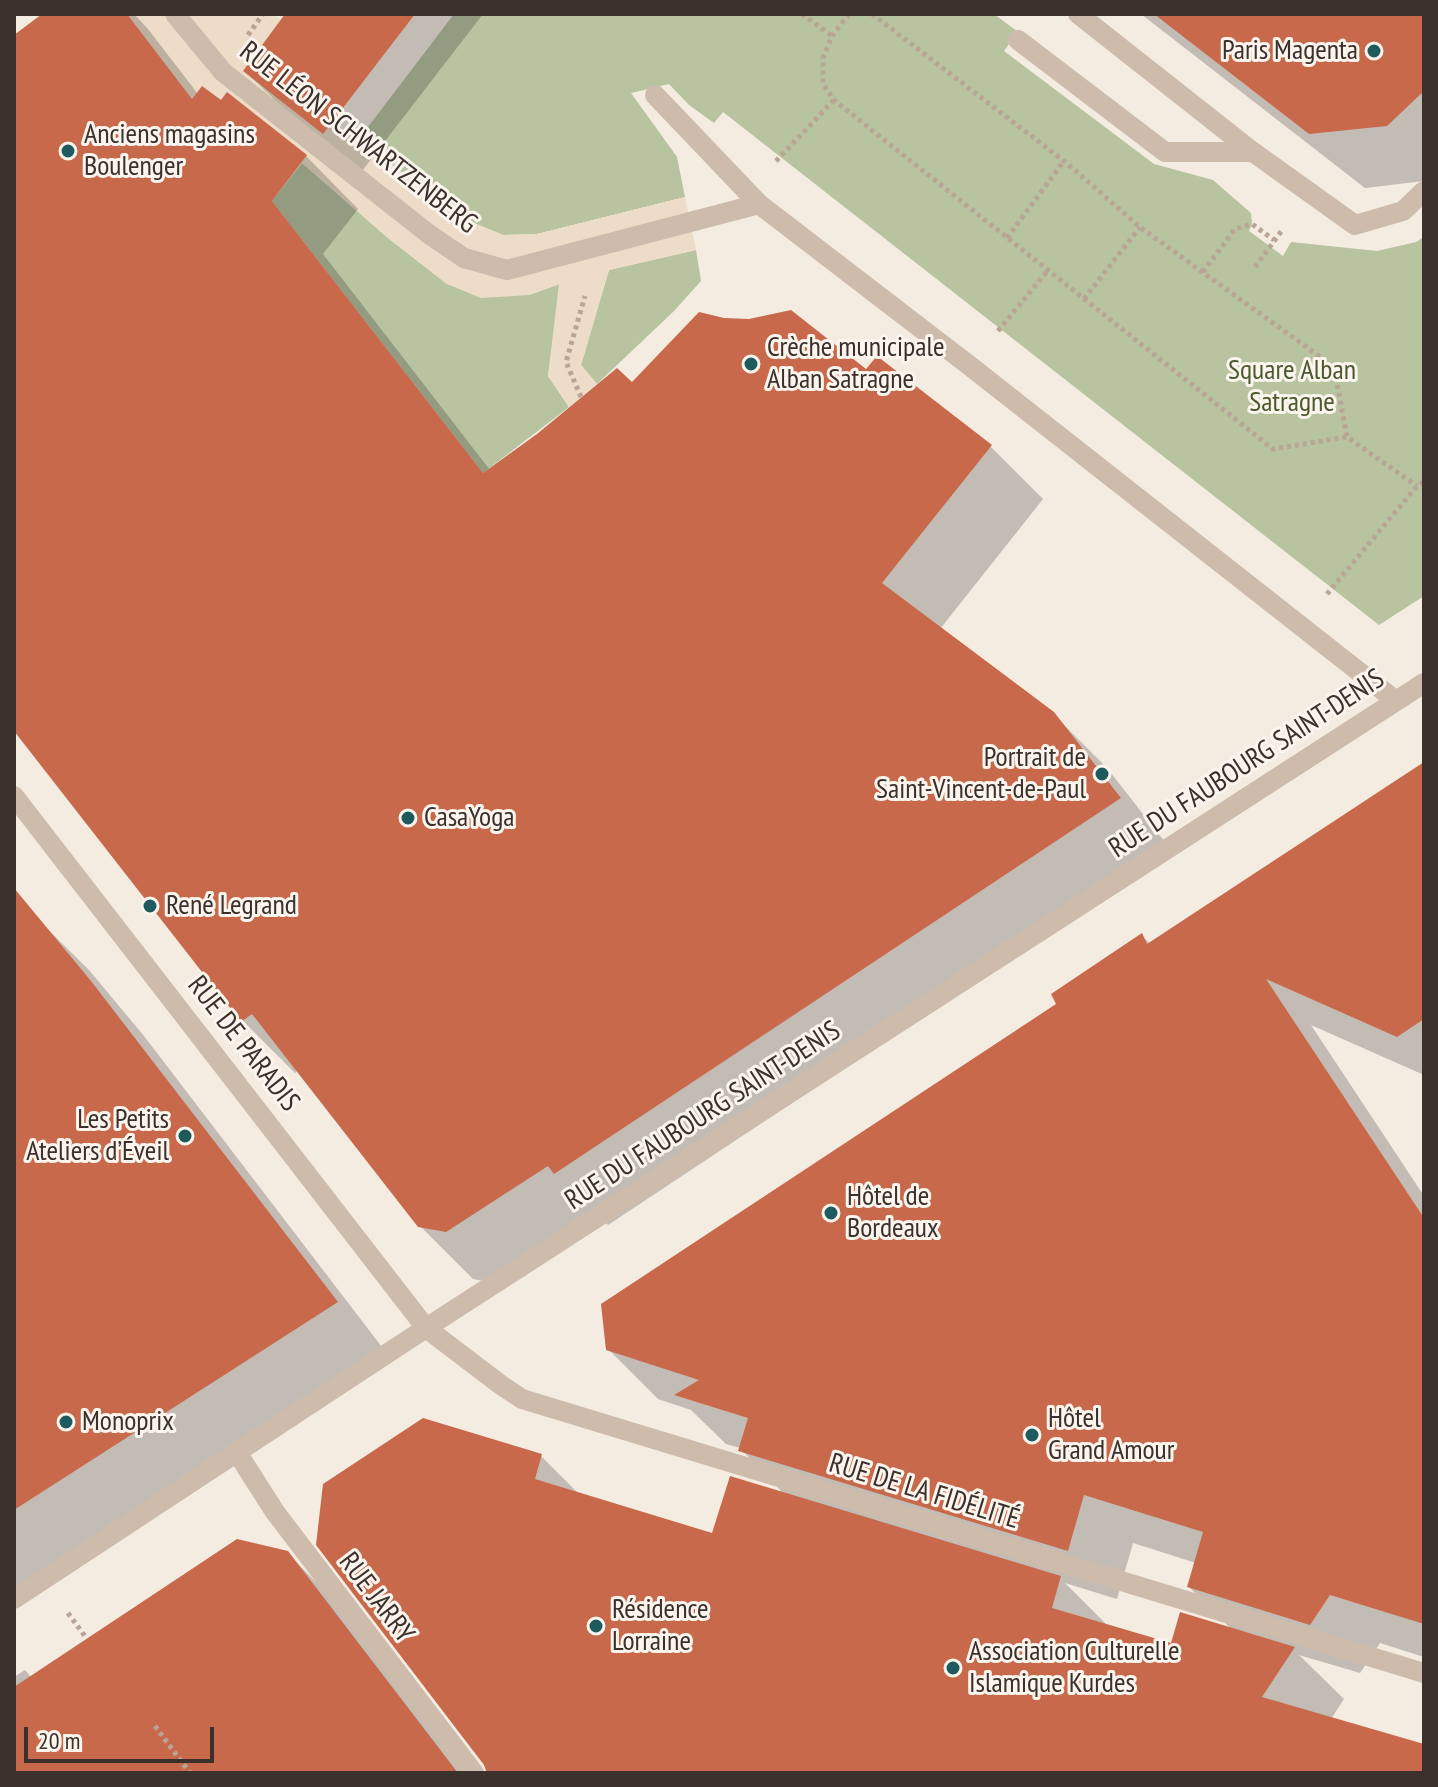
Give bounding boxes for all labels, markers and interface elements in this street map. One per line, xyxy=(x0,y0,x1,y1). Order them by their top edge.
place label: Paris Magenta xyxy=(1222,34,1358,68)
street label: RUE LÉON SCHWARTZENBERG xyxy=(233,35,483,241)
marker: Paris Magenta xyxy=(1365,42,1383,60)
place label: Anciens magasins Boulenger xyxy=(84,118,255,184)
marker: Anciens magasins Boulenger xyxy=(59,142,77,160)
place label: Crèche municipale Alban Satragne xyxy=(767,331,945,397)
park label: Square Alban Satragne xyxy=(1228,354,1356,420)
marker: Crèche municipale Alban Satragne xyxy=(742,355,760,373)
street label: RUE DU FAUBOURG SAINT-DENIS xyxy=(1103,662,1391,866)
place label: Portrait de Saint-Vincent-de-Paul xyxy=(876,741,1086,807)
marker: Portrait de Saint-Vincent-de-Paul xyxy=(1093,765,1111,783)
place label: CasaYoga xyxy=(424,801,514,835)
marker: CasaYoga xyxy=(399,809,417,827)
place label: René Legrand xyxy=(166,889,297,923)
marker: René Legrand xyxy=(141,897,159,915)
street label: RUE DE PARADIS xyxy=(180,970,306,1118)
street label: RUE DU FAUBOURG SAINT-DENIS xyxy=(559,1014,847,1218)
place label: Les Petits Ateliers d’Éveil xyxy=(26,1103,169,1169)
marker: Les Petits Ateliers d’Éveil xyxy=(176,1127,194,1145)
place label: Hôtel de Bordeaux xyxy=(847,1180,939,1246)
marker: Hôtel de Bordeaux xyxy=(822,1204,840,1222)
place label: Hôtel Grand Amour xyxy=(1048,1402,1174,1468)
place label: Monoprix xyxy=(82,1405,174,1439)
marker: Monoprix xyxy=(57,1413,75,1431)
marker: Hôtel Grand Amour xyxy=(1023,1426,1041,1444)
street label: RUE DE LA FIDÉLITÉ xyxy=(825,1447,1023,1537)
street label: RUE JARRY xyxy=(331,1546,421,1650)
place label: Résidence Lorraine xyxy=(612,1593,708,1659)
marker: Résidence Lorraine xyxy=(587,1617,605,1635)
place label: Association Culturelle Islamique Kurdes xyxy=(969,1635,1179,1701)
marker: Association Culturelle Islamique Kurdes xyxy=(944,1659,962,1677)
scale bar xyxy=(28,1711,218,1761)
text: 20 m xyxy=(38,1725,80,1756)

